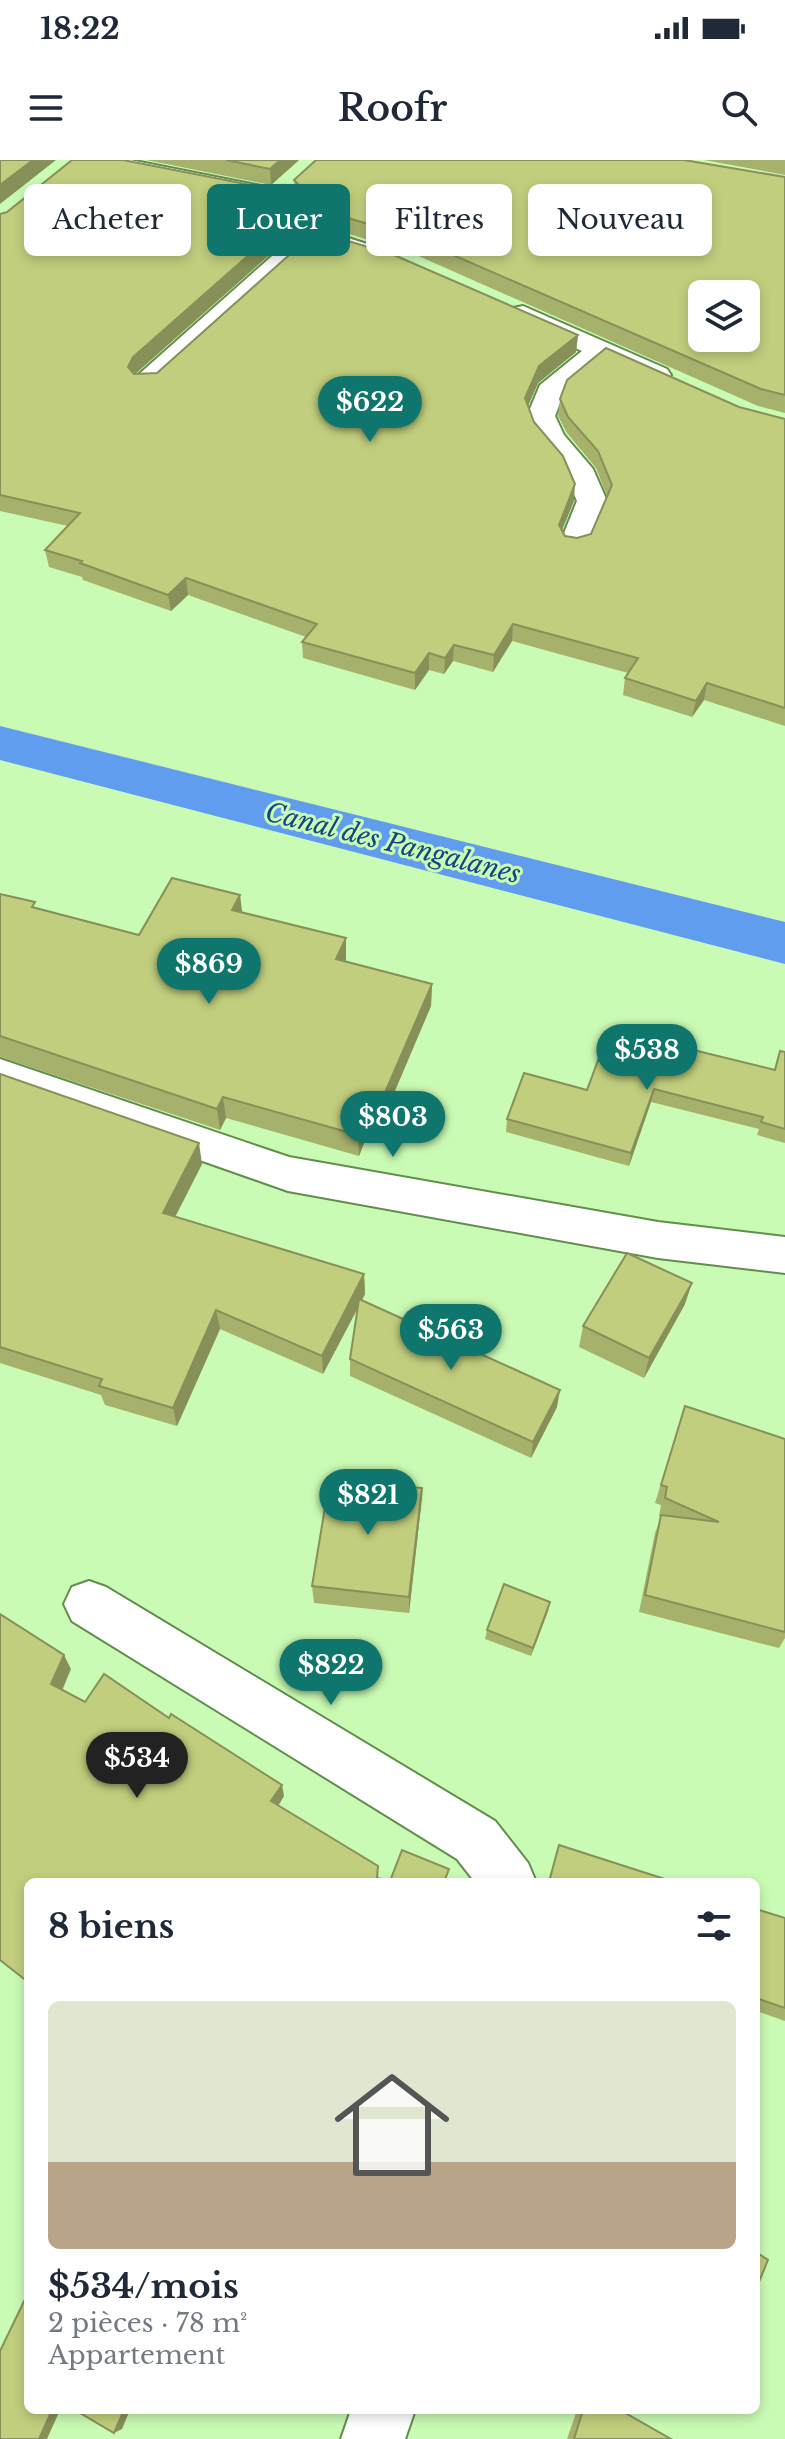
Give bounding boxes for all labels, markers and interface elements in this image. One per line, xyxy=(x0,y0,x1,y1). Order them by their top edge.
text: 18:22 xyxy=(40,10,120,47)
icon: menu xyxy=(24,86,68,130)
text: Roofr xyxy=(338,86,447,131)
icon: search xyxy=(717,86,761,130)
chip: Acheter xyxy=(24,184,191,256)
chip: Louer xyxy=(207,184,350,256)
chip: Filtres xyxy=(366,184,512,256)
chip: Nouveau xyxy=(528,184,712,256)
map controls xyxy=(688,280,760,352)
button: layers xyxy=(688,280,760,352)
pin: $622 xyxy=(323,376,417,444)
text: $622 xyxy=(336,386,404,418)
water label: Canal des Pangalanes xyxy=(262,796,524,890)
pin: $869 xyxy=(162,938,256,1006)
text: $869 xyxy=(175,948,243,980)
pin: $538 xyxy=(600,1024,694,1092)
text: $538 xyxy=(614,1034,680,1066)
pin: $803 xyxy=(346,1091,440,1159)
text: $803 xyxy=(358,1101,428,1133)
pin: $563 xyxy=(404,1304,498,1372)
text: $563 xyxy=(418,1314,484,1346)
pin: $821 xyxy=(321,1469,415,1537)
text: $821 xyxy=(337,1479,399,1511)
pin: $822 xyxy=(284,1639,378,1707)
text: $822 xyxy=(297,1649,365,1681)
pin: $534 xyxy=(90,1732,184,1800)
text: $534 xyxy=(104,1742,170,1774)
icon: filters xyxy=(692,1904,736,1948)
text: 8 biens xyxy=(48,1905,174,1947)
icon: home xyxy=(320,2053,464,2197)
text: $534/mois xyxy=(48,2265,239,2307)
text: 2 pièces · 78 m² xyxy=(48,2307,247,2339)
text: Appartement xyxy=(48,2339,225,2371)

